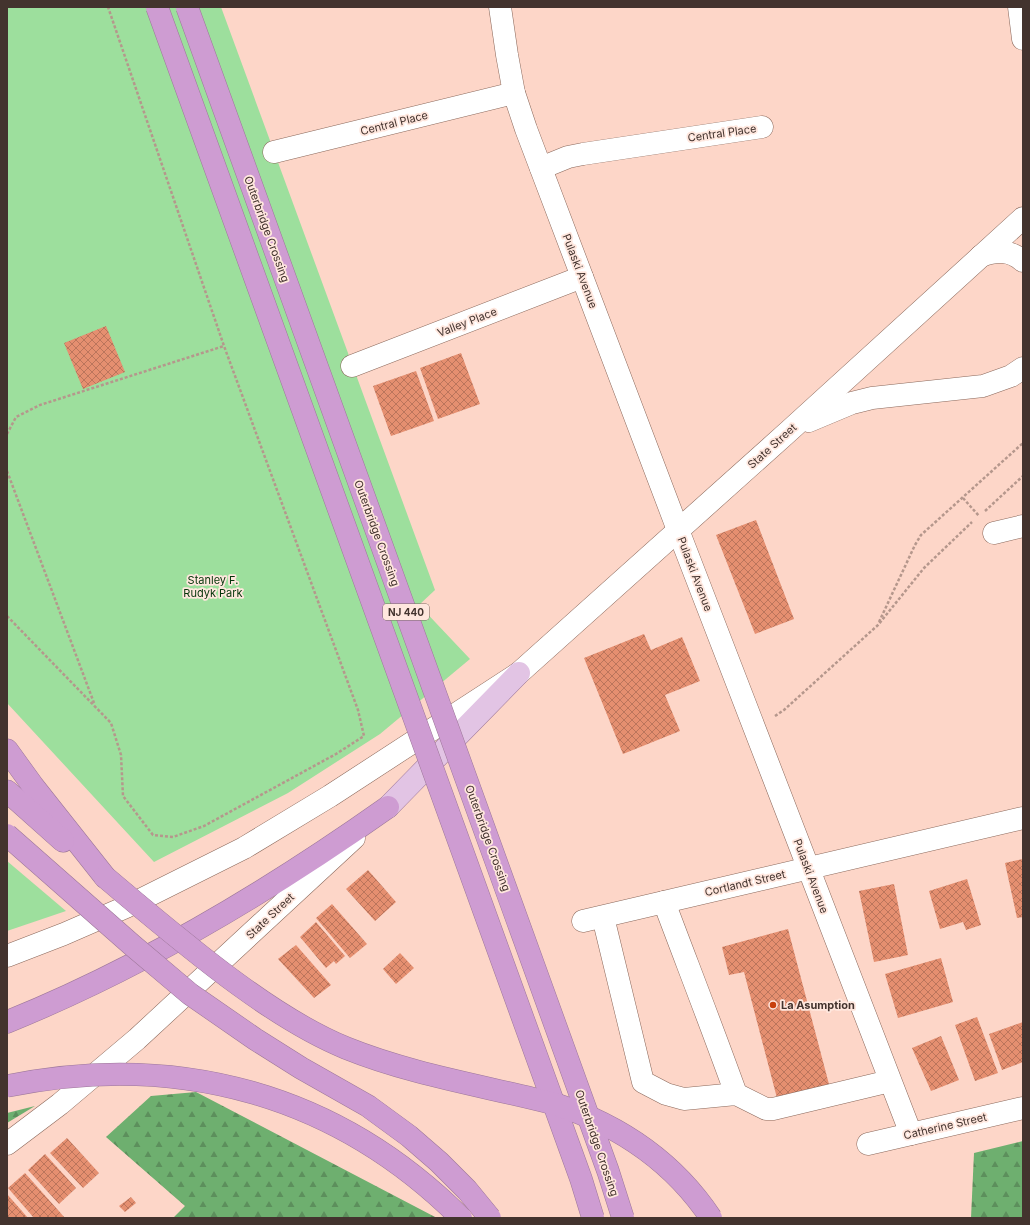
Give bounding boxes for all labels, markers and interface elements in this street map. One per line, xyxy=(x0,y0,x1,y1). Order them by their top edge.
street label: Central Place xyxy=(359,108,429,138)
street label: Central Place xyxy=(687,121,757,145)
street label: Outerbridge Crossing xyxy=(241,174,293,284)
street label: Pulaski Avenue xyxy=(559,232,601,310)
street label: Valley Place xyxy=(435,304,499,340)
street label: State Street xyxy=(745,420,800,472)
street label: Outerbridge Crossing xyxy=(351,478,403,588)
street label: Pulaski Avenue xyxy=(674,535,716,613)
park label: Stanley F. Rudyk Park xyxy=(183,573,243,600)
road number: NJ 440 xyxy=(383,604,429,620)
street label: Outerbridge Crossing xyxy=(462,783,514,893)
street label: Pulaski Avenue xyxy=(790,837,832,915)
street label: Cortlandt Street xyxy=(703,867,787,899)
street label: State Street xyxy=(243,890,297,942)
place label: La Asumption xyxy=(781,998,855,1012)
marker: La Asumption xyxy=(768,1000,778,1010)
street label: Outerbridge Crossing xyxy=(572,1088,622,1198)
street label: Catherine Street xyxy=(902,1110,988,1142)

